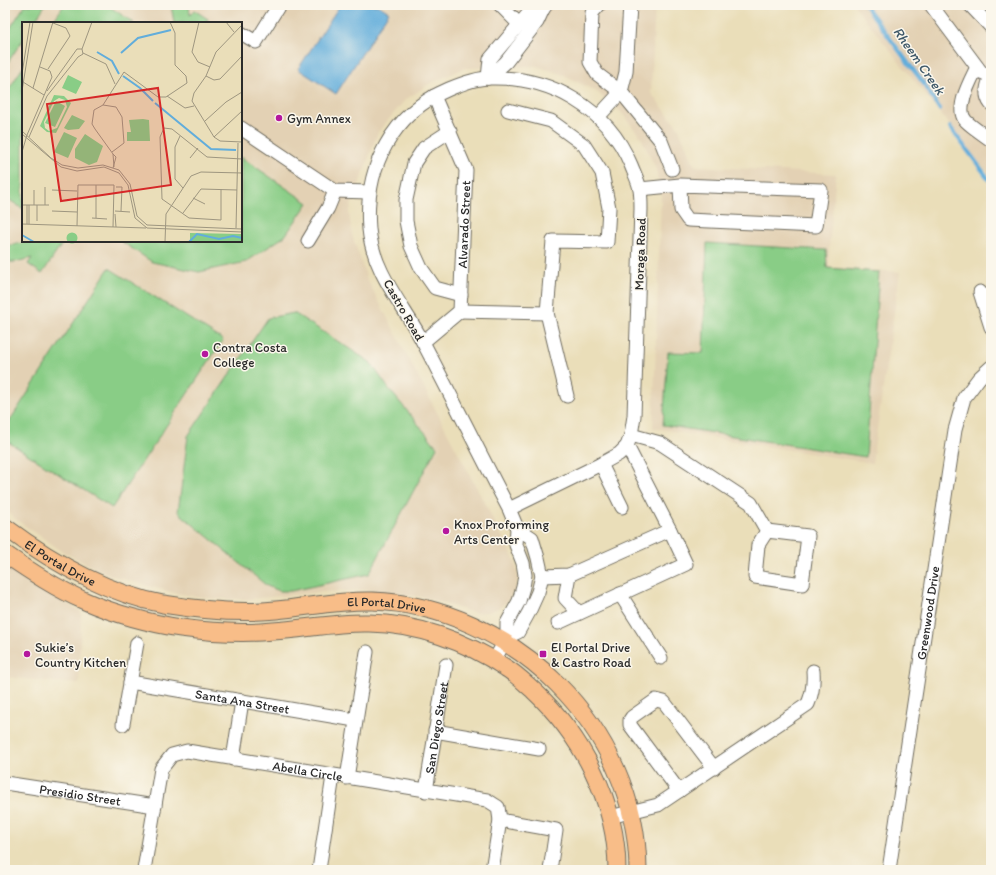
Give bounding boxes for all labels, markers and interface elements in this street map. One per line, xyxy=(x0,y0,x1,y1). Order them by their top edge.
inset map xyxy=(22,22,242,242)
water label: Rheem Creek xyxy=(889,24,949,99)
place label: Gym Annex xyxy=(287,111,351,126)
marker: Gym Annex xyxy=(274,113,284,123)
street label: Alvarado Street xyxy=(454,180,473,269)
street label: Moraga Road xyxy=(631,217,649,291)
street label: Castro Road xyxy=(380,276,428,344)
place label: Contra Costa College xyxy=(213,340,287,370)
marker: Contra Costa College xyxy=(200,349,210,359)
place label: Knox Proforming Arts Center xyxy=(454,517,549,547)
marker: Knox Proforming Arts Center xyxy=(441,526,451,536)
street label: El Portal Drive xyxy=(22,536,98,589)
street label: Greenwood Drive xyxy=(913,565,942,661)
street label: El Portal Drive xyxy=(347,593,428,616)
place label: Sukie’s Country Kitchen xyxy=(35,640,126,670)
place label: El Portal Drive & Castro Road xyxy=(551,640,631,670)
marker: Sukie’s Country Kitchen xyxy=(22,649,32,659)
marker: El Portal Drive & Castro Road xyxy=(538,649,548,659)
street label: San Diego Street xyxy=(421,680,451,775)
street label: Santa Ana Street xyxy=(194,686,291,716)
street label: Abella Circle xyxy=(272,758,344,784)
street label: Presidio Street xyxy=(38,781,122,808)

